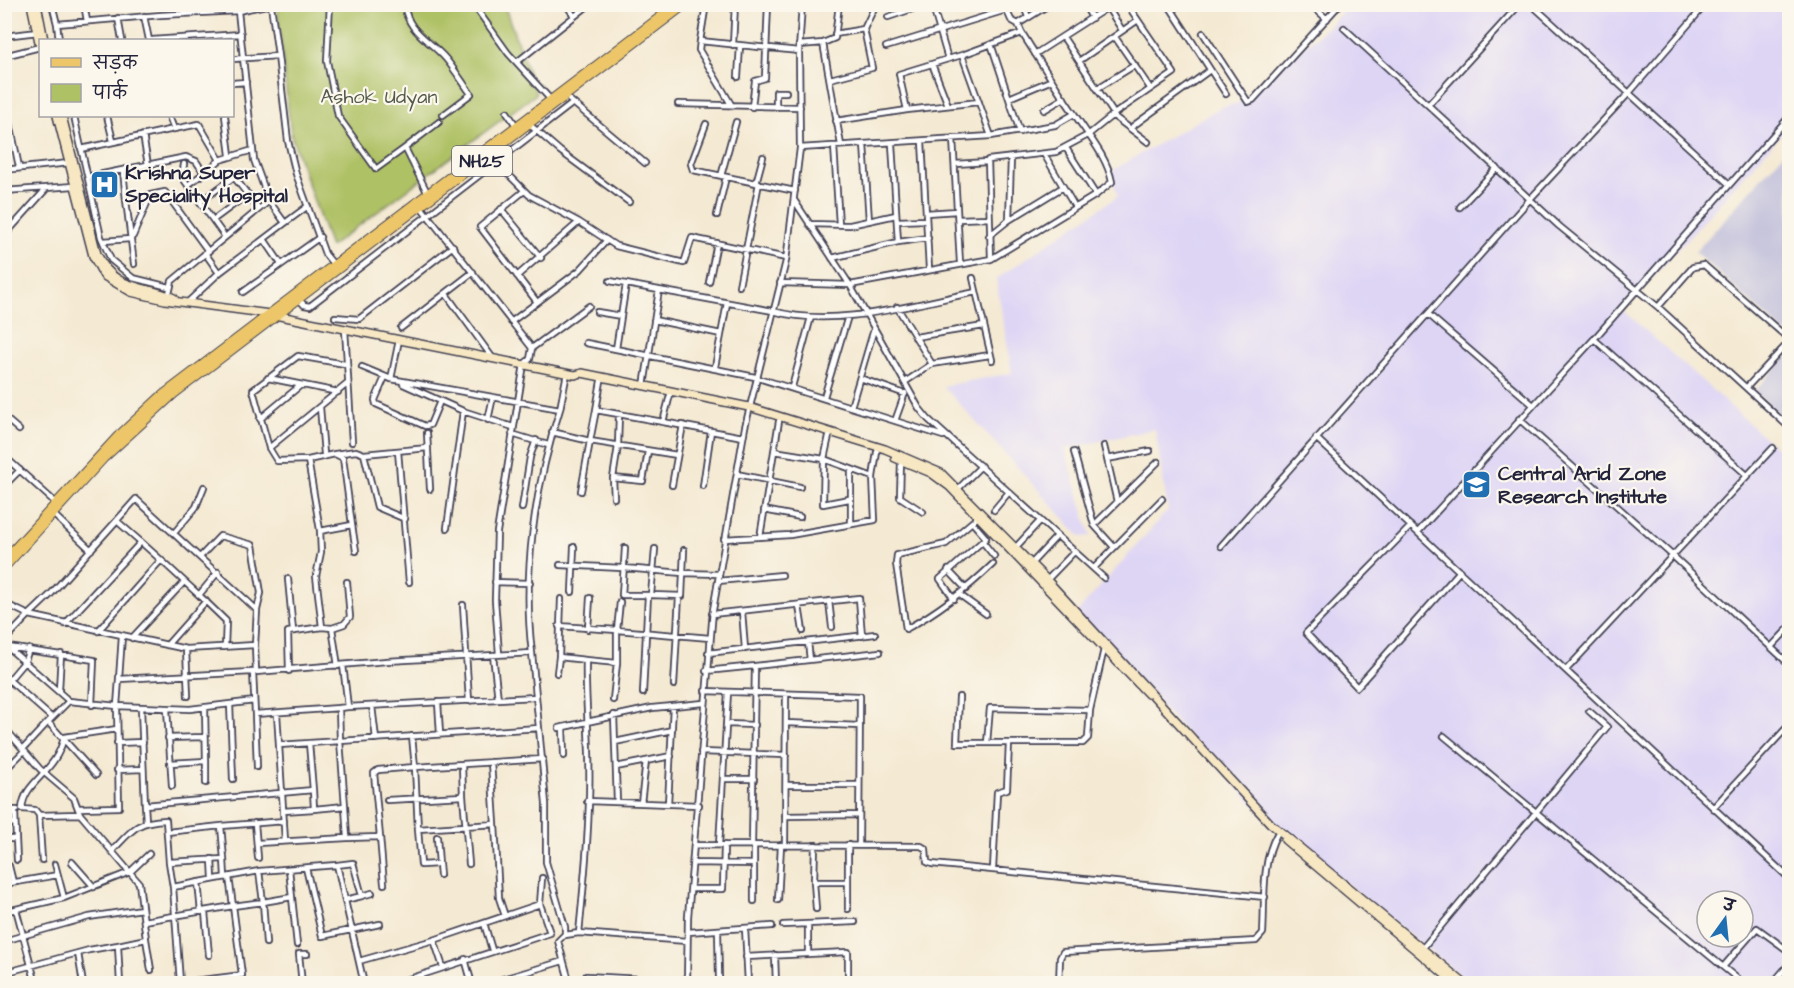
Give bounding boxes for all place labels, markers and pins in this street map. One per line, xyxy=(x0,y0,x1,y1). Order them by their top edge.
place label: Krishna Super Speciality Hospital xyxy=(124,159,288,211)
hospital icon: Krishna Super Speciality Hospital xyxy=(88,168,120,200)
place label: Central Arid Zone Research Institute xyxy=(1498,460,1667,511)
school or university icon: Central Arid Zone Research Institute xyxy=(1461,469,1493,501)

